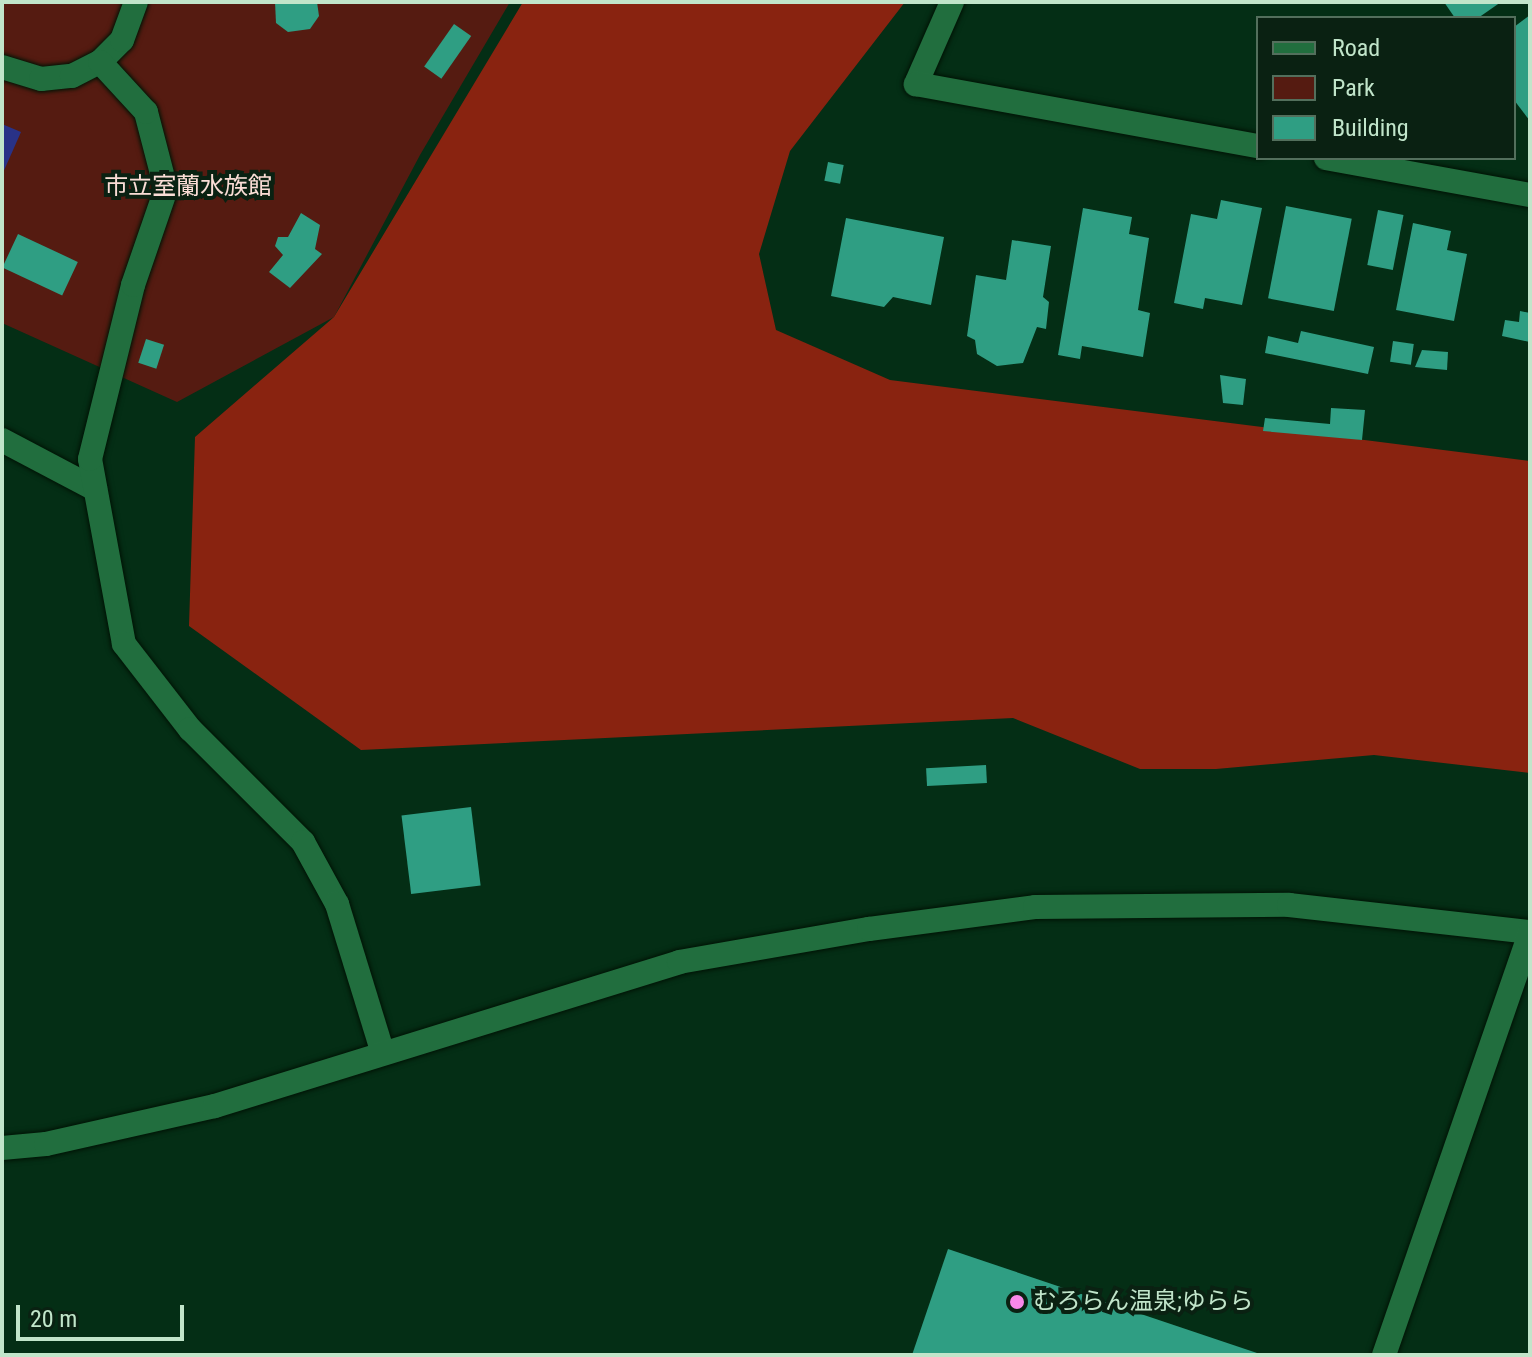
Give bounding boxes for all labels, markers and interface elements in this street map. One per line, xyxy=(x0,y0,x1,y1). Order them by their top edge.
legend xyxy=(1256,16,1516,160)
text: Road xyxy=(1332,34,1380,62)
text: Park xyxy=(1332,74,1375,102)
text: Building xyxy=(1332,114,1409,142)
park label: 市立室蘭水族館 xyxy=(104,173,272,201)
place label: むろらん温泉;ゆらら xyxy=(1033,1288,1254,1316)
scale bar xyxy=(20,1289,188,1339)
marker: むろらん温泉;ゆらら xyxy=(1008,1293,1026,1311)
text: 20 m xyxy=(30,1305,77,1333)

